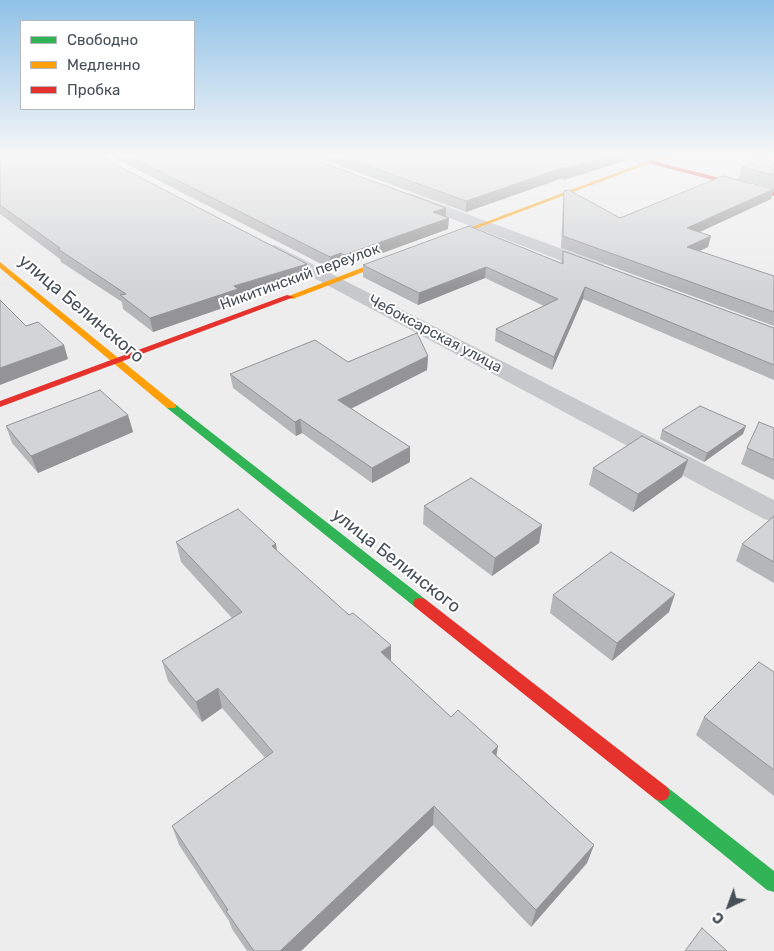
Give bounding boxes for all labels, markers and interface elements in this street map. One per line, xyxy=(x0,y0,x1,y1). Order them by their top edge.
legend xyxy=(20,20,195,110)
text: Свободно xyxy=(67,31,138,49)
text: Медленно xyxy=(67,56,140,74)
text: Пробка xyxy=(67,81,120,99)
street label: Никитинский переулок xyxy=(218,240,382,314)
street label: улица Белинского xyxy=(14,250,148,368)
street label: Чебоксарская улица xyxy=(365,291,505,377)
street label: улица Белинского xyxy=(327,504,465,618)
north arrow xyxy=(704,881,754,931)
text: С xyxy=(709,908,728,927)

